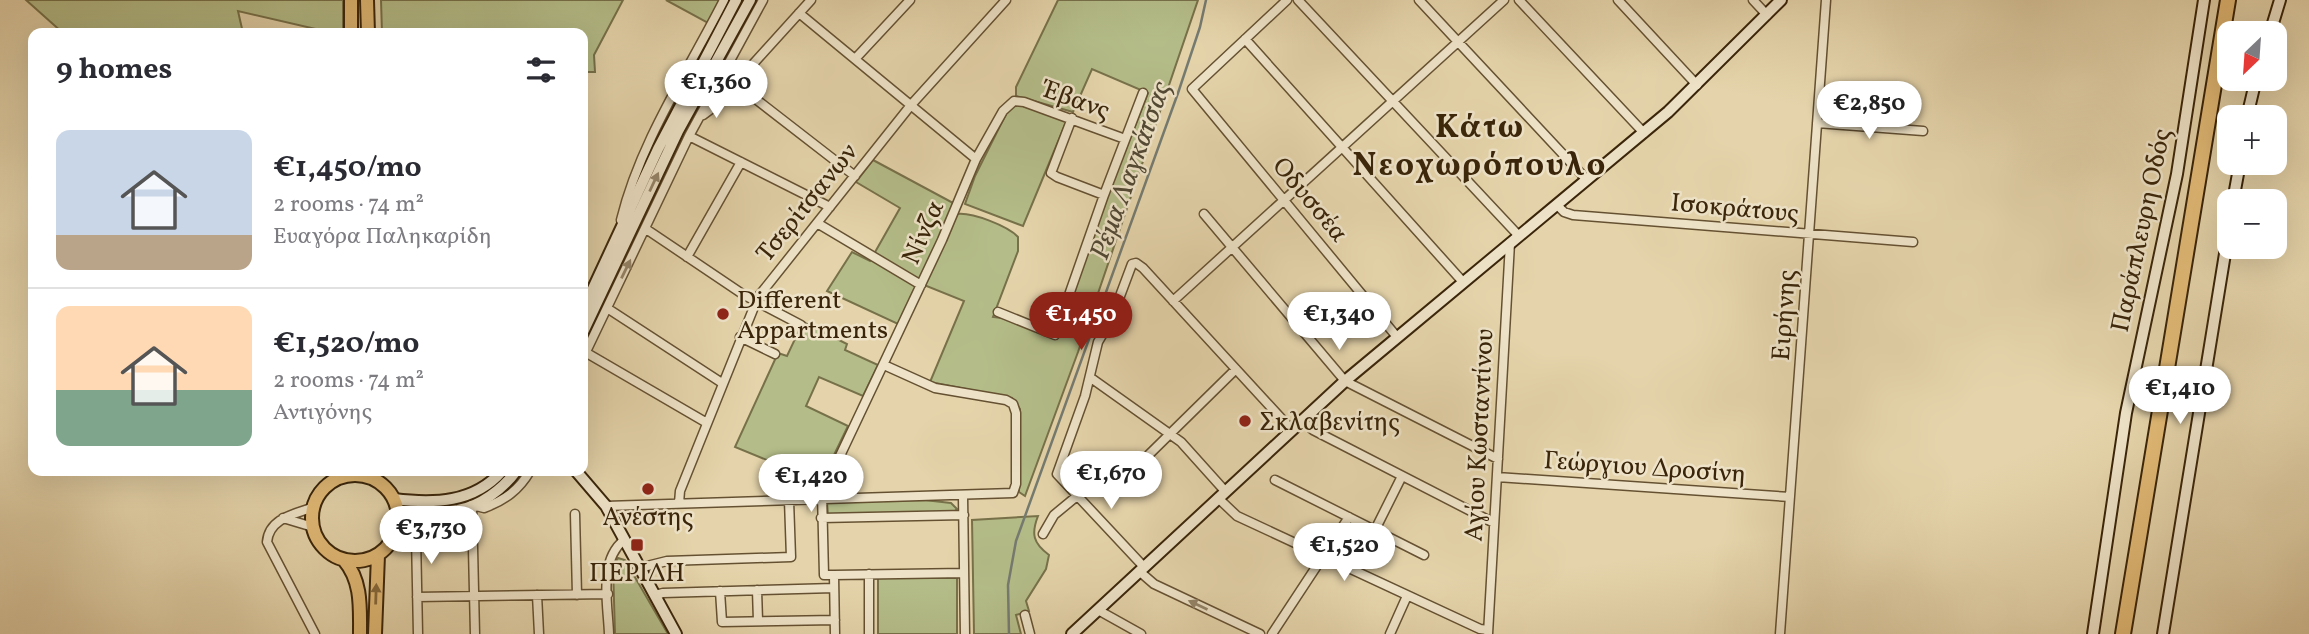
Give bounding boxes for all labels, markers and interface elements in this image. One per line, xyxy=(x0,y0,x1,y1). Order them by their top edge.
north arrow xyxy=(2217,21,2287,91)
map controls xyxy=(2217,21,2287,259)
text: 9 homes xyxy=(56,49,172,91)
icon: filters xyxy=(522,51,560,89)
pin: €1,360 xyxy=(659,60,773,120)
text: €1,360 xyxy=(681,67,751,99)
street label: Έβανς xyxy=(1035,71,1115,130)
water label: Ρέμα Λαγκάτσας xyxy=(1081,76,1182,265)
pin: €2,850 xyxy=(1812,82,1926,141)
text: €2,850 xyxy=(1833,88,1905,120)
button: + xyxy=(2217,105,2287,175)
district label: Κάτω Νεοχωρόπουλο xyxy=(1353,106,1607,190)
street label: Παράπλευρη Οδός xyxy=(2103,125,2181,336)
street label: Τσερίτσανων xyxy=(748,136,867,270)
text: €1,450/mo xyxy=(273,147,422,189)
street label: Οδυσσέα xyxy=(1263,150,1356,251)
icon: home xyxy=(112,158,196,242)
one-way arrow xyxy=(648,172,660,192)
street label: Ισοκράτους xyxy=(1669,185,1800,233)
text: 2 rooms · 74 m² xyxy=(273,189,424,221)
button: − xyxy=(2217,189,2287,259)
street label: Νίνζα xyxy=(894,195,954,271)
text: Ευαγόρα Παληκαρίδη xyxy=(273,221,492,253)
one-way arrow xyxy=(621,259,632,279)
street label: Ειρήνης xyxy=(1764,268,1806,362)
place label: Different Appartments xyxy=(737,283,888,349)
pin: €1,450 xyxy=(1024,292,1138,352)
pin: €1,340 xyxy=(1282,292,1396,352)
text: €1,450 xyxy=(1045,299,1117,331)
text: €1,340 xyxy=(1303,299,1375,331)
marker: Different Appartments xyxy=(715,306,731,322)
text: €1,520/mo xyxy=(273,323,419,365)
street label: Αγίου Κωσταντίνου xyxy=(1456,328,1504,542)
icon: home xyxy=(112,334,196,418)
text: 2 rooms · 74 m² xyxy=(273,365,424,397)
pin: €1,410 xyxy=(2123,366,2237,426)
text: €1,410 xyxy=(2145,373,2215,405)
text: Αντιγόνης xyxy=(273,397,372,429)
place label: Σκλαβενίτης xyxy=(1259,405,1400,441)
marker: Σκλαβενίτης xyxy=(1237,413,1253,429)
street label: Γεώργιου Δροσίνη xyxy=(1542,443,1747,493)
pin: €1,670 xyxy=(1054,452,1168,511)
pin: €1,420 xyxy=(754,454,868,514)
text: €1,670 xyxy=(1076,458,1146,490)
text: €1,420 xyxy=(775,461,847,493)
marker: Ανέστης xyxy=(640,481,656,497)
place label: Ανέστης xyxy=(603,500,693,536)
pin: €3,730 xyxy=(374,506,488,566)
text: €3,730 xyxy=(396,513,466,545)
pin: €1,520 xyxy=(1287,524,1401,583)
text: €1,520 xyxy=(1309,530,1379,562)
marker: ΠΕΡΙΔΗ xyxy=(629,537,645,553)
place label: ΠΕΡΙΔΗ xyxy=(589,556,685,592)
one-way arrow xyxy=(370,583,381,605)
one-way arrow xyxy=(1188,599,1208,611)

